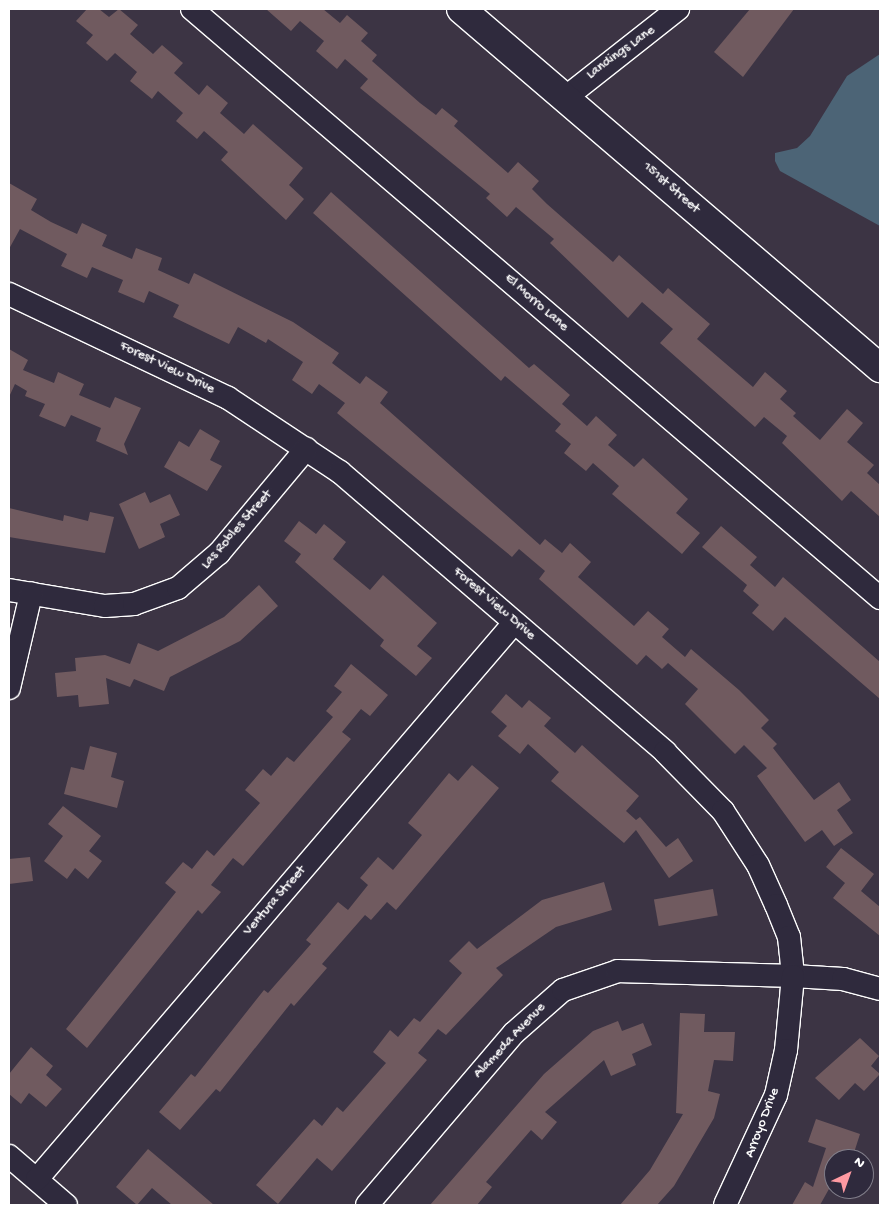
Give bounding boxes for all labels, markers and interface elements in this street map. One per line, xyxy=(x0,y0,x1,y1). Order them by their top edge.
street label: Landings Lane xyxy=(583,23,659,83)
street label: 151st Street xyxy=(639,159,703,217)
street label: El Morro Lane xyxy=(501,271,571,335)
street label: Forest View Drive xyxy=(117,338,217,398)
street label: Las Robles Street xyxy=(198,487,276,573)
street label: Forest View Drive xyxy=(449,564,539,644)
street label: Ventura Street xyxy=(240,863,310,939)
street label: Alameda Avenue xyxy=(471,1000,549,1082)
street label: Arroyo Drive xyxy=(742,1086,784,1160)
north arrow xyxy=(824,1149,874,1199)
text: N xyxy=(850,1154,868,1173)

